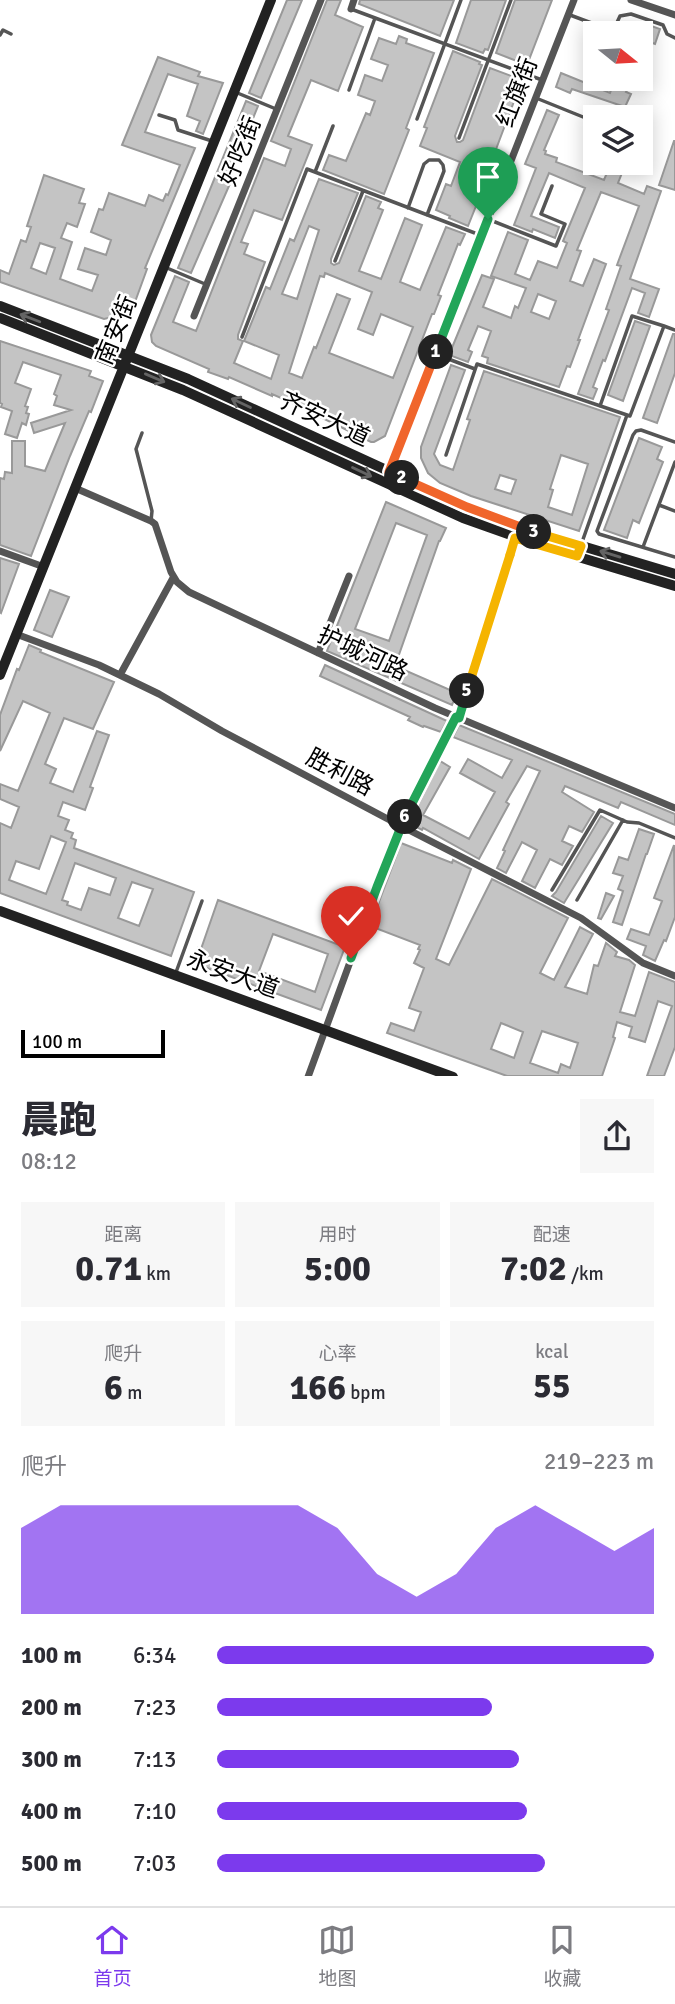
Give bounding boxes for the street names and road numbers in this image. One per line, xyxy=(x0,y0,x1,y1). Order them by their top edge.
street label: 红旗街 xyxy=(490,53,544,131)
street label: 好吃街 xyxy=(213,112,267,190)
street label: 南安街 xyxy=(89,291,143,369)
street label: 齐安大道 xyxy=(275,385,375,453)
street label: 护城河路 xyxy=(313,619,413,687)
street label: 胜利路 xyxy=(301,742,379,802)
street label: 永安大道 xyxy=(183,943,283,1005)

